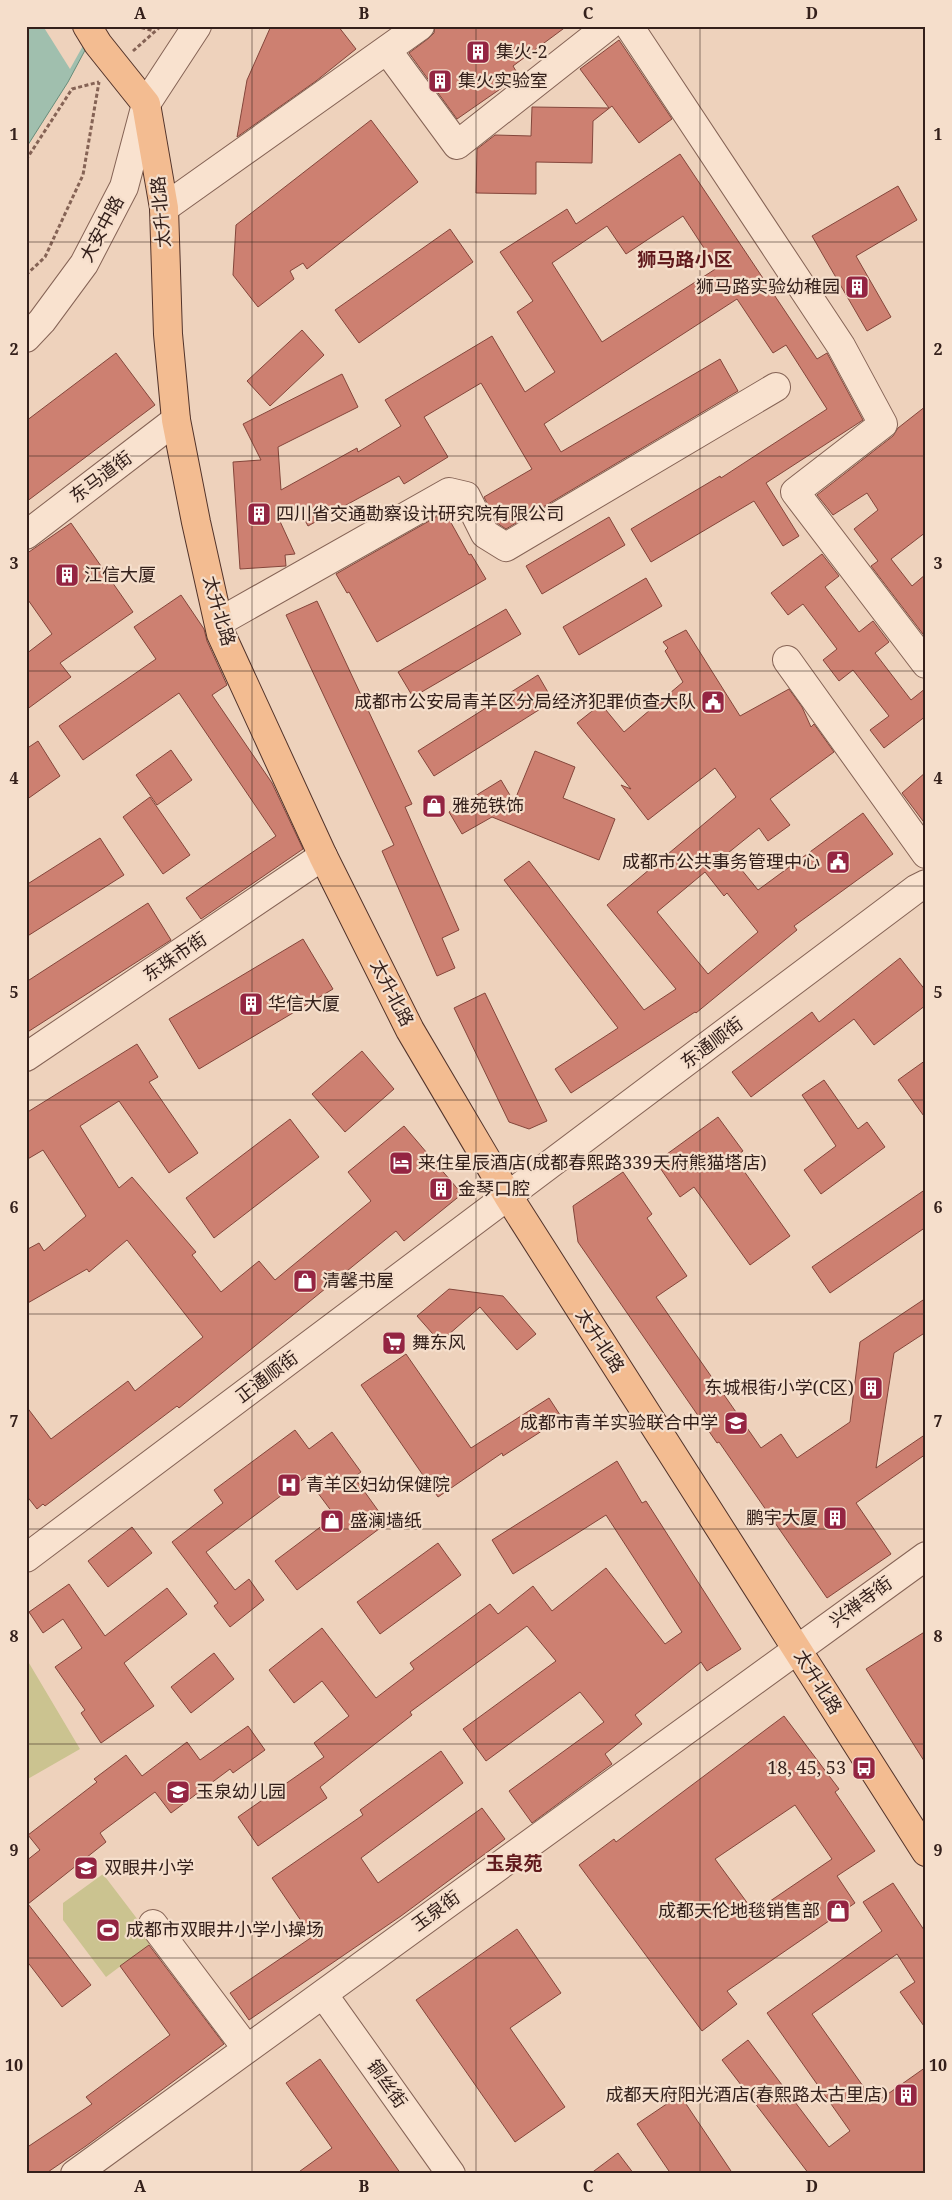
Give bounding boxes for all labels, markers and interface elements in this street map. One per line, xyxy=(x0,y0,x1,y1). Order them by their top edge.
text: A xyxy=(134,2,147,24)
text: B xyxy=(359,2,370,24)
text: C xyxy=(583,2,594,24)
text: D xyxy=(806,2,818,24)
building icon: 集火-2 xyxy=(465,39,491,65)
place label: 集火-2 xyxy=(496,39,548,63)
building icon: 集火实验室 xyxy=(427,68,453,94)
place label: 集火实验室 xyxy=(458,68,548,92)
text: 1 xyxy=(9,123,19,145)
text: 1 xyxy=(933,123,943,145)
street label: 太升北路 xyxy=(145,175,175,249)
street label: 大安中路 xyxy=(74,191,129,266)
district label: 狮马路小区 xyxy=(637,246,733,272)
place label: 狮马路实验幼稚园 xyxy=(696,274,840,298)
building icon: 狮马路实验幼稚园 xyxy=(844,274,870,300)
text: 2 xyxy=(9,338,19,360)
text: 2 xyxy=(933,338,943,360)
street label: 东马道街 xyxy=(64,445,136,507)
building icon: 四川省交通勘察设计研究院有限公司 xyxy=(246,501,272,527)
place label: 四川省交通勘察设计研究院有限公司 xyxy=(276,501,564,525)
text: 3 xyxy=(9,552,19,574)
text: 3 xyxy=(933,552,943,574)
building icon: 江信大厦 xyxy=(54,562,80,588)
place label: 江信大厦 xyxy=(84,562,156,586)
street label: 太升北路 xyxy=(199,573,241,649)
place label: 成都市公安局青羊区分局经济犯罪侦查大队 xyxy=(354,689,696,713)
public building icon: 成都市公安局青羊区分局经济犯罪侦查大队 xyxy=(700,689,726,715)
text: 4 xyxy=(9,767,19,789)
text: 4 xyxy=(933,767,943,789)
shop icon: 雅苑铁饰 xyxy=(421,793,447,819)
place label: 雅苑铁饰 xyxy=(452,793,524,817)
place label: 成都市公共事务管理中心 xyxy=(622,849,820,873)
public building icon: 成都市公共事务管理中心 xyxy=(825,849,851,875)
street label: 东珠市街 xyxy=(138,926,211,986)
street label: 太升北路 xyxy=(366,955,420,1030)
text: 5 xyxy=(9,981,19,1003)
text: 5 xyxy=(933,981,943,1003)
building icon: 华信大厦 xyxy=(238,991,264,1017)
place label: 华信大厦 xyxy=(268,991,340,1015)
street label: 东通顺街 xyxy=(675,1011,747,1073)
hotel icon: 来住星辰酒店(成都春熙路339天府熊猫塔店) xyxy=(388,1150,414,1176)
place label: 来住星辰酒店(成都春熙路339天府熊猫塔店) xyxy=(418,1150,767,1174)
building icon: 金琴口腔 xyxy=(428,1176,454,1202)
place label: 金琴口腔 xyxy=(458,1176,530,1200)
text: 6 xyxy=(9,1196,19,1218)
text: 6 xyxy=(933,1196,943,1218)
shop icon: 清馨书屋 xyxy=(292,1268,318,1294)
place label: 清馨书屋 xyxy=(322,1268,394,1292)
street label: 太升北路 xyxy=(571,1304,631,1377)
supermarket icon: 舞东风 xyxy=(381,1330,407,1356)
place label: 舞东风 xyxy=(412,1330,466,1354)
street label: 正通顺街 xyxy=(230,1345,302,1407)
place label: 东城根街小学(C区) xyxy=(704,1375,854,1399)
building icon: 东城根街小学(C区) xyxy=(858,1375,884,1401)
text: 7 xyxy=(9,1410,19,1432)
place label: 成都市青羊实验联合中学 xyxy=(520,1410,718,1434)
school or university icon: 成都市青羊实验联合中学 xyxy=(723,1410,749,1436)
text: 7 xyxy=(933,1410,943,1432)
hospital icon: 青羊区妇幼保健院 xyxy=(276,1472,302,1498)
place label: 青羊区妇幼保健院 xyxy=(306,1472,450,1496)
place label: 鹏宇大厦 xyxy=(746,1505,818,1529)
building icon: 鹏宇大厦 xyxy=(822,1505,848,1531)
shop icon: 盛澜墙纸 xyxy=(319,1508,345,1534)
place label: 盛澜墙纸 xyxy=(350,1508,422,1532)
street label: 兴禅寺街 xyxy=(824,1570,897,1632)
text: 8 xyxy=(9,1625,19,1647)
text: 8 xyxy=(933,1625,943,1647)
street label: 太升北路 xyxy=(790,1645,848,1718)
place label: 18, 45, 53 xyxy=(767,1755,846,1779)
bus stop icon: 18, 45, 53 xyxy=(851,1755,877,1781)
school or university icon: 玉泉幼儿园 xyxy=(165,1779,191,1805)
place label: 玉泉幼儿园 xyxy=(196,1779,286,1803)
text: 9 xyxy=(9,1839,19,1861)
text: 9 xyxy=(933,1839,943,1861)
district label: 玉泉苑 xyxy=(485,1850,543,1876)
school or university icon: 双眼井小学 xyxy=(73,1855,99,1881)
place label: 双眼井小学 xyxy=(104,1855,194,1879)
street label: 玉泉街 xyxy=(407,1885,464,1936)
place label: 成都天伦地毯销售部 xyxy=(658,1898,820,1922)
shop icon: 成都天伦地毯销售部 xyxy=(825,1898,851,1924)
sports icon: 成都市双眼井小学小操场 xyxy=(95,1917,121,1943)
place label: 成都市双眼井小学小操场 xyxy=(126,1917,324,1941)
text: 10 xyxy=(5,2054,23,2076)
street label: 铜丝街 xyxy=(363,2054,413,2112)
text: 10 xyxy=(929,2054,947,2076)
place label: 成都天府阳光酒店(春熙路太古里店) xyxy=(606,2082,888,2106)
building icon: 成都天府阳光酒店(春熙路太古里店) xyxy=(893,2082,919,2108)
text: A xyxy=(134,2175,147,2197)
text: B xyxy=(359,2175,370,2197)
text: C xyxy=(583,2175,594,2197)
text: D xyxy=(806,2175,818,2197)

